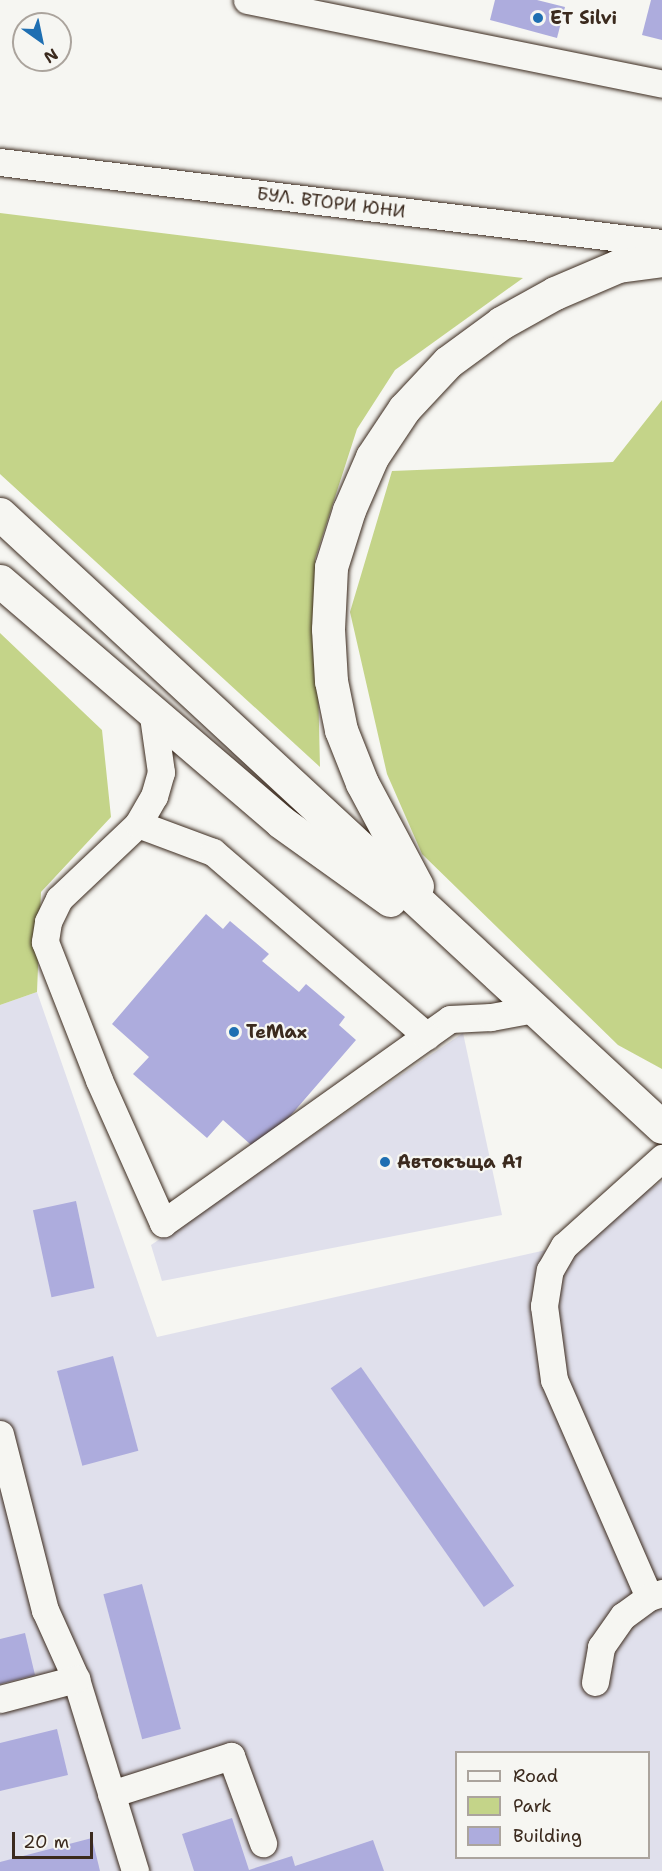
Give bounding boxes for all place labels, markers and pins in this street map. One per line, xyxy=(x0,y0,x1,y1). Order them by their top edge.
place label: ET Silvi xyxy=(550,7,617,29)
marker: ET Silvi xyxy=(531,11,545,25)
place label: TeMax xyxy=(246,1021,307,1043)
marker: TeMax xyxy=(227,1025,241,1039)
place label: Автокъща А1 xyxy=(397,1151,523,1173)
marker: Автокъща А1 xyxy=(378,1155,392,1169)

